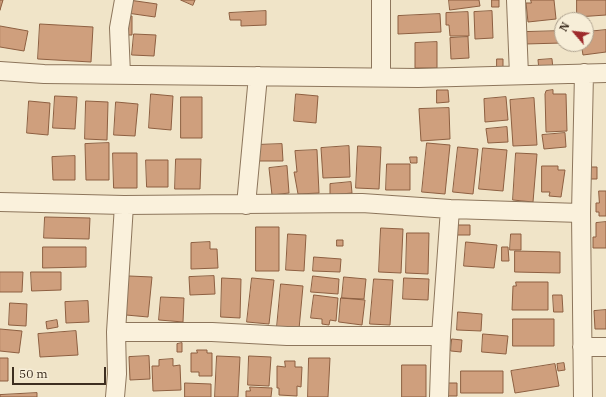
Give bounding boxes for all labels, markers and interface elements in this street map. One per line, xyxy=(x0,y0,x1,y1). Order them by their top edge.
north arrow xyxy=(554,12,594,52)
text: N xyxy=(556,20,573,34)
scale bar xyxy=(14,359,108,385)
text: 50 m xyxy=(19,366,48,381)

